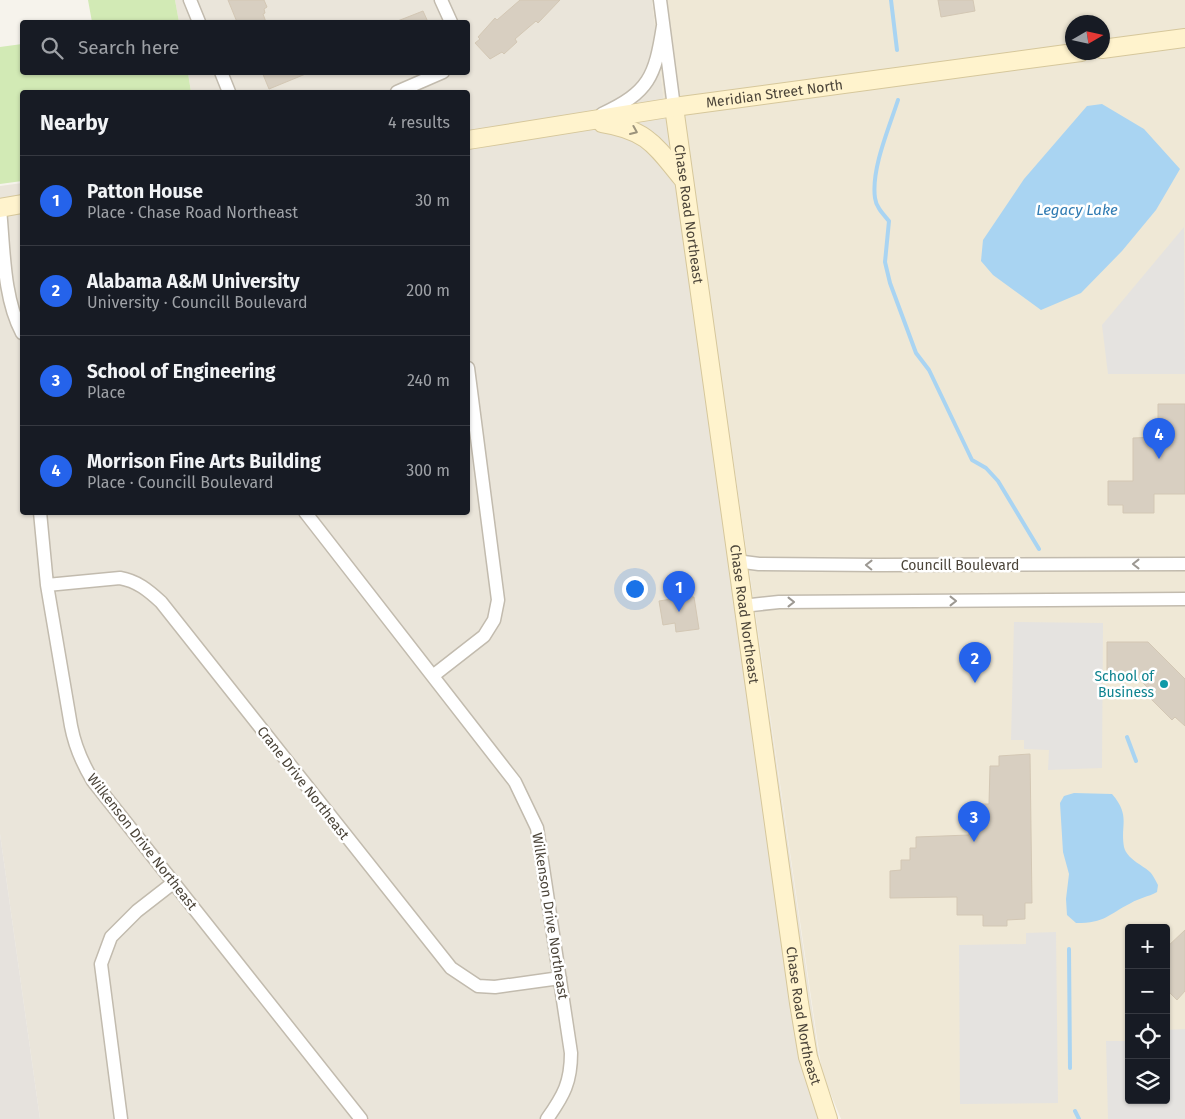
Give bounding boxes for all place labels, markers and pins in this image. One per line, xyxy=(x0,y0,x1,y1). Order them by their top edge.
pin: 4 xyxy=(1143,418,1175,459)
pin: 1 xyxy=(663,571,695,612)
pin: 2 xyxy=(959,642,991,683)
place label: School of Business xyxy=(1094,668,1155,701)
marker: School of Business xyxy=(1158,678,1170,690)
pin: 3 xyxy=(958,801,990,842)

